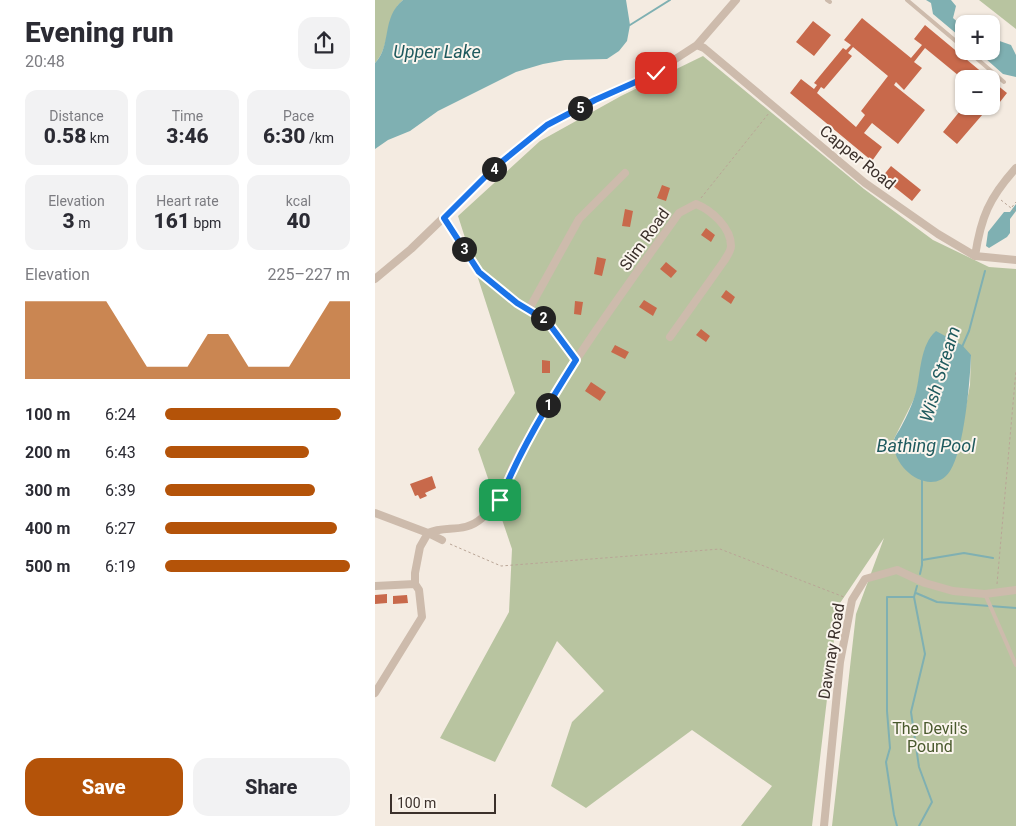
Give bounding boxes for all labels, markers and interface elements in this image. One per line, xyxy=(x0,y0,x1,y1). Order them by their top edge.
map controls xyxy=(955,15,1000,115)
button: + xyxy=(955,15,1000,60)
text: Evening run xyxy=(25,16,174,49)
button: share xyxy=(298,17,350,69)
water label: Upper Lake xyxy=(393,41,481,62)
text: 20:48 xyxy=(25,52,65,71)
pin xyxy=(635,52,677,94)
icon: check xyxy=(642,59,670,87)
button: − xyxy=(955,70,1000,115)
pin: 5 xyxy=(567,96,593,120)
text: 5 xyxy=(576,100,585,116)
text: Distance xyxy=(49,108,104,124)
text: Time xyxy=(172,108,203,124)
text: Pace xyxy=(283,108,314,124)
street label: Capper Road xyxy=(816,121,899,194)
text: 0.58 xyxy=(44,124,86,148)
text: 3:46 xyxy=(166,124,209,148)
text: 6:30 xyxy=(263,124,305,148)
text: km xyxy=(86,130,109,146)
text: /km xyxy=(305,130,334,146)
pin: 4 xyxy=(481,156,507,182)
text: 4 xyxy=(490,161,499,177)
text: Elevation xyxy=(48,193,105,209)
text: Heart rate xyxy=(156,193,219,209)
text: kcal xyxy=(286,193,311,209)
street label: Slim Road xyxy=(616,205,673,274)
text: 3 xyxy=(63,209,75,233)
text: 161 xyxy=(154,209,190,233)
text: 40 xyxy=(286,209,311,233)
text: m xyxy=(75,215,90,231)
text: bpm xyxy=(190,215,221,231)
pin: 3 xyxy=(451,236,477,262)
text: 3 xyxy=(460,241,469,257)
text: Elevation xyxy=(25,265,90,284)
text: 225–227 m xyxy=(268,265,350,284)
pin: 2 xyxy=(531,306,555,330)
text: 2 xyxy=(539,310,548,326)
water label: Wish Stream xyxy=(915,324,964,424)
pin: 1 xyxy=(535,392,561,418)
text: 1 xyxy=(544,397,553,413)
text: 100 m xyxy=(25,405,70,424)
text: 6:24 xyxy=(105,405,136,424)
water label: Bathing Pool xyxy=(877,435,976,456)
text: 200 m xyxy=(25,443,70,462)
text: 6:43 xyxy=(105,443,136,462)
pin xyxy=(479,479,521,521)
text: 300 m xyxy=(25,481,70,500)
text: 6:39 xyxy=(105,481,136,500)
icon: arrive xyxy=(486,486,514,514)
text: 400 m xyxy=(25,519,70,538)
text: 6:27 xyxy=(105,519,136,538)
text: 500 m xyxy=(25,557,70,576)
text: 6:19 xyxy=(105,557,136,576)
street label: Dawnay Road xyxy=(815,602,848,700)
park label: The Devil's Pound xyxy=(892,719,968,756)
button: Save xyxy=(25,758,183,816)
button: Share xyxy=(193,758,350,816)
scale bar xyxy=(390,791,496,814)
text: 100 m xyxy=(397,795,436,811)

